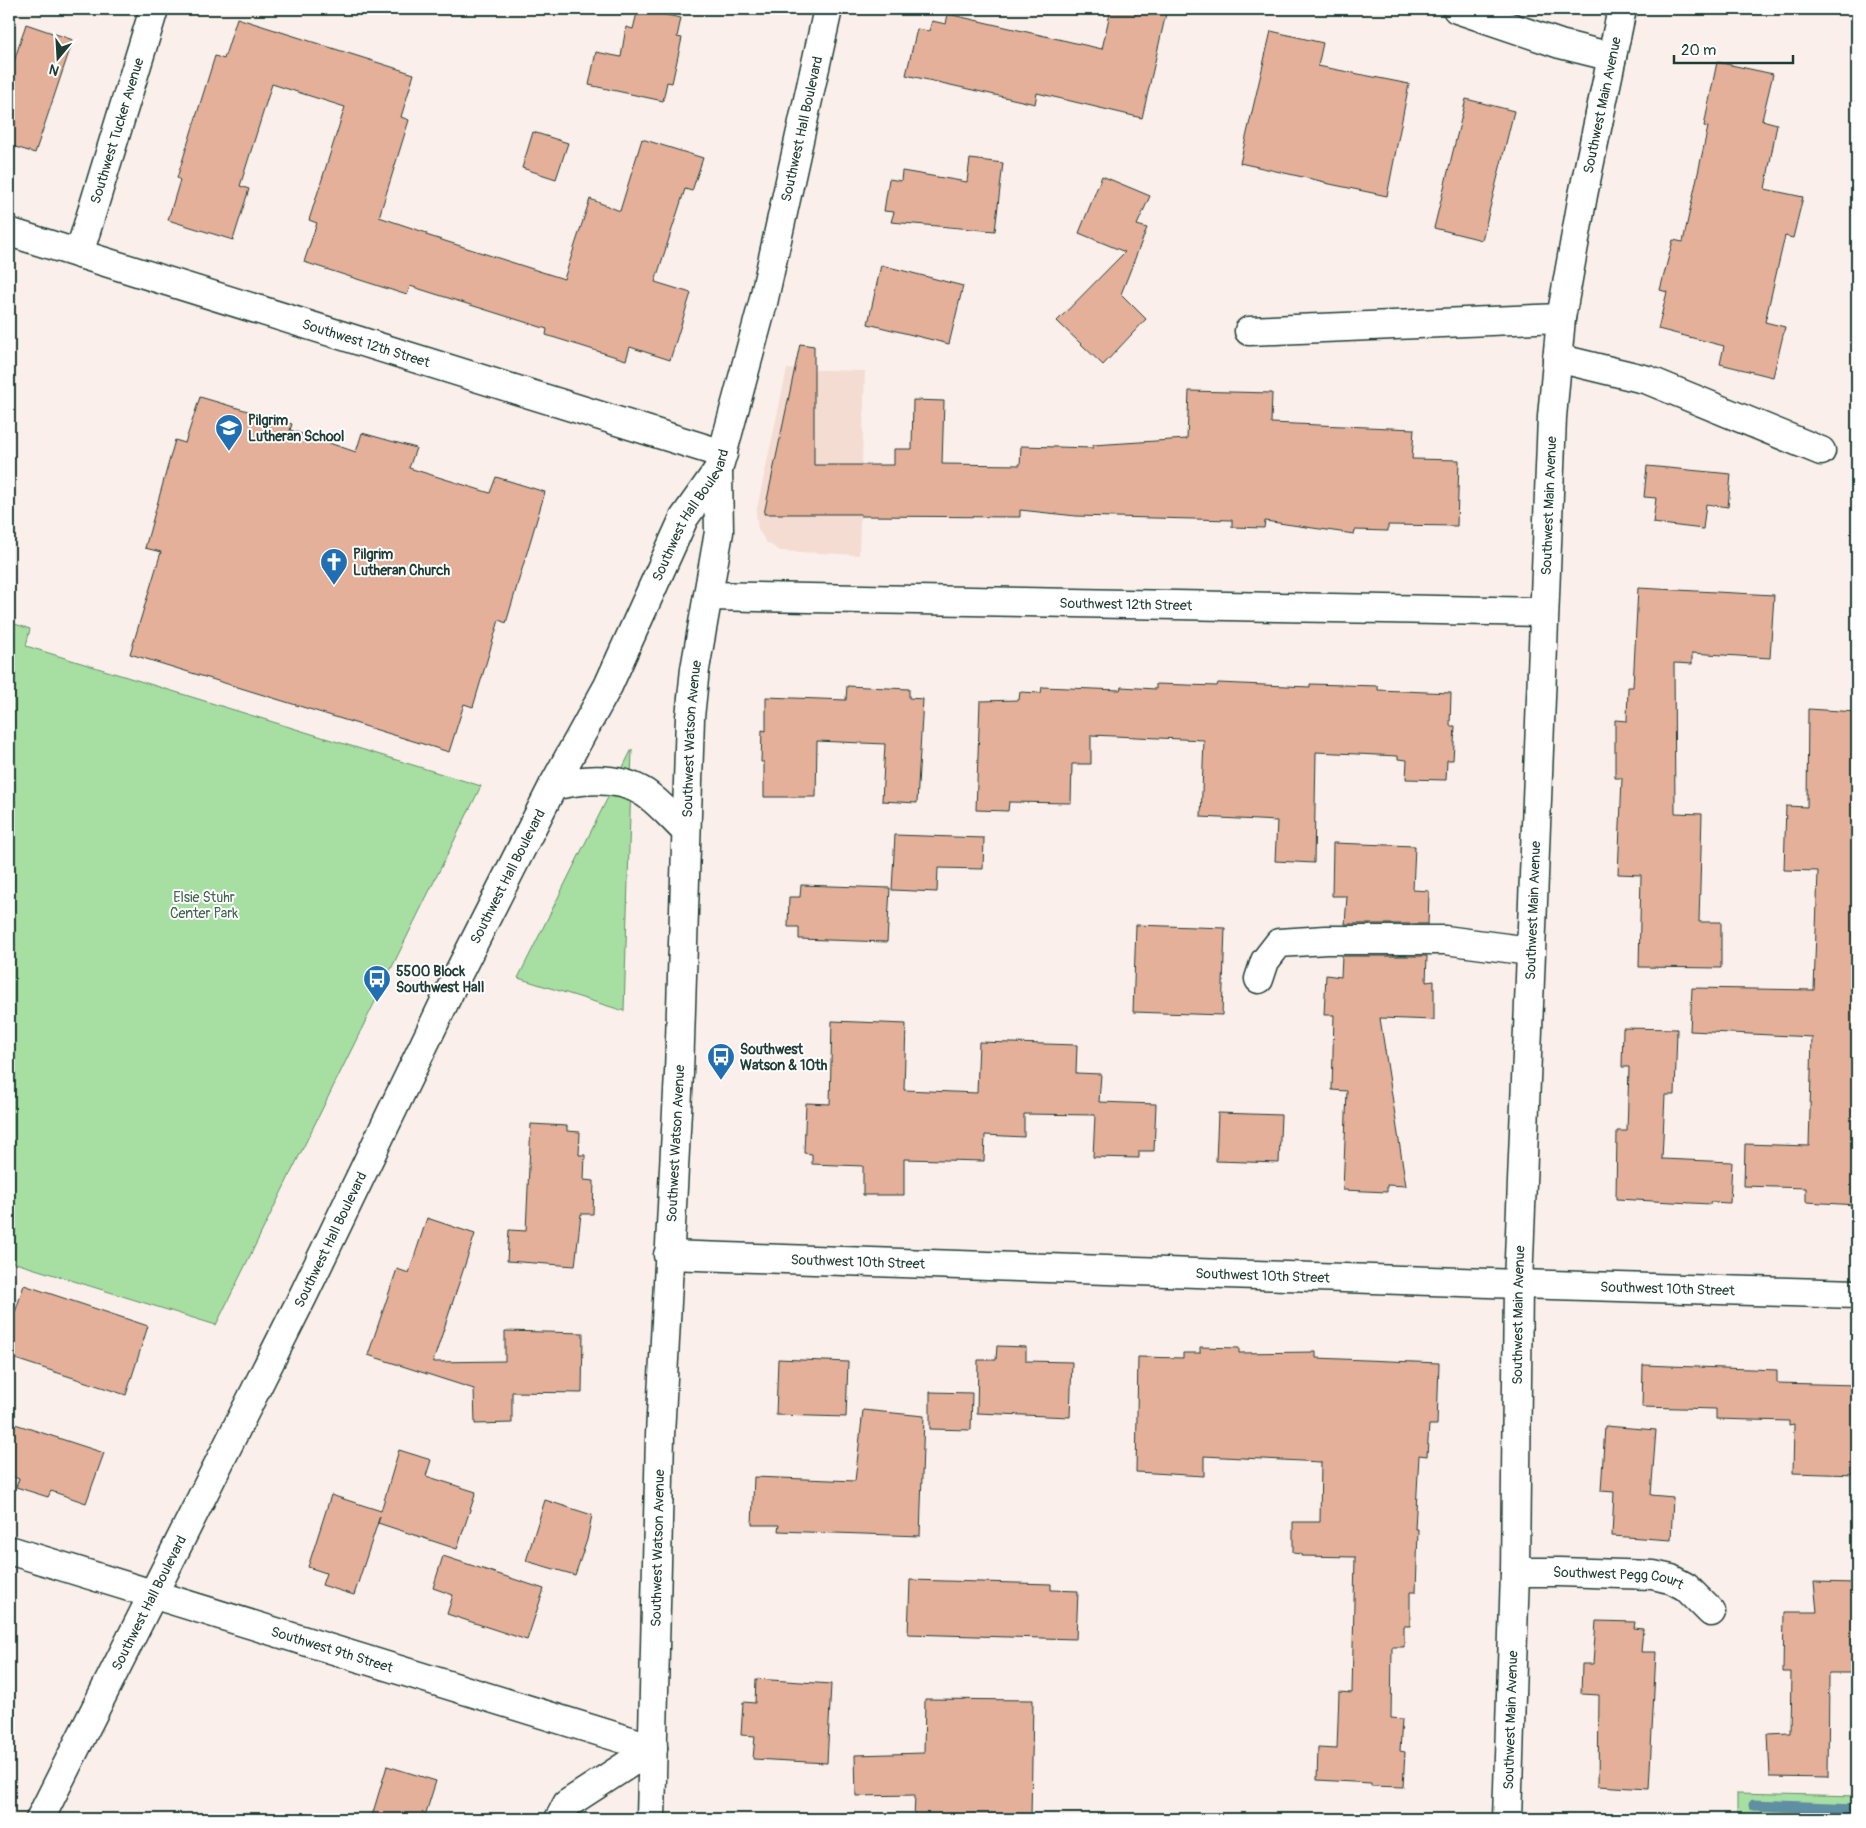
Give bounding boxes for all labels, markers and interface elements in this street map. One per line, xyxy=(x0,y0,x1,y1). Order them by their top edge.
north arrow xyxy=(32,32,82,82)
scale bar xyxy=(1674,32,1792,64)
street label: Southwest Main Avenue xyxy=(1580,35,1625,175)
text: 20 m xyxy=(1681,41,1716,60)
street label: Southwest Hall Boulevard xyxy=(778,54,826,203)
street label: Southwest Tucker Avenue xyxy=(87,56,148,206)
text: N xyxy=(47,60,61,79)
street label: Southwest 12th Street xyxy=(300,316,432,371)
place label: Pilgrim Lutheran School xyxy=(248,412,344,445)
school or university icon: Pilgrim Lutheran School xyxy=(214,413,244,452)
street label: Southwest Main Avenue xyxy=(1538,436,1560,576)
street label: Southwest Hall Boulevard xyxy=(649,447,732,584)
place label: Pilgrim Lutheran Church xyxy=(353,546,450,579)
church icon: Pilgrim Lutheran Church xyxy=(319,547,349,586)
street label: Southwest 12th Street xyxy=(1059,595,1193,614)
street label: Southwest Watson Avenue xyxy=(679,659,705,818)
street label: Southwest Hall Boulevard xyxy=(467,806,549,947)
street label: Southwest Main Avenue xyxy=(1522,840,1544,980)
park label: Elsie Stuhr Center Park xyxy=(170,889,238,922)
place label: 5500 Block Southwest Hall xyxy=(396,963,484,996)
bus stop icon: 5500 Block Southwest Hall xyxy=(362,964,392,1003)
place label: Southwest Watson & 10th xyxy=(740,1041,828,1074)
bus stop icon: Southwest Watson & 10th xyxy=(706,1042,736,1081)
street label: Southwest Watson Avenue xyxy=(663,1064,688,1223)
street label: Southwest Hall Boulevard xyxy=(291,1169,371,1311)
street label: Southwest Main Avenue xyxy=(1509,1245,1529,1385)
street label: Southwest 10th Street xyxy=(790,1251,926,1273)
street label: Southwest 10th Street xyxy=(1195,1265,1331,1287)
street label: Southwest 10th Street xyxy=(1600,1278,1735,1299)
street label: Southwest Watson Avenue xyxy=(648,1469,668,1627)
street label: Southwest Hall Boulevard xyxy=(108,1533,190,1673)
street label: Southwest Pegg Court xyxy=(1553,1564,1687,1593)
street label: Southwest 9th Street xyxy=(269,1623,395,1677)
street label: Southwest Main Avenue xyxy=(1500,1650,1521,1790)

